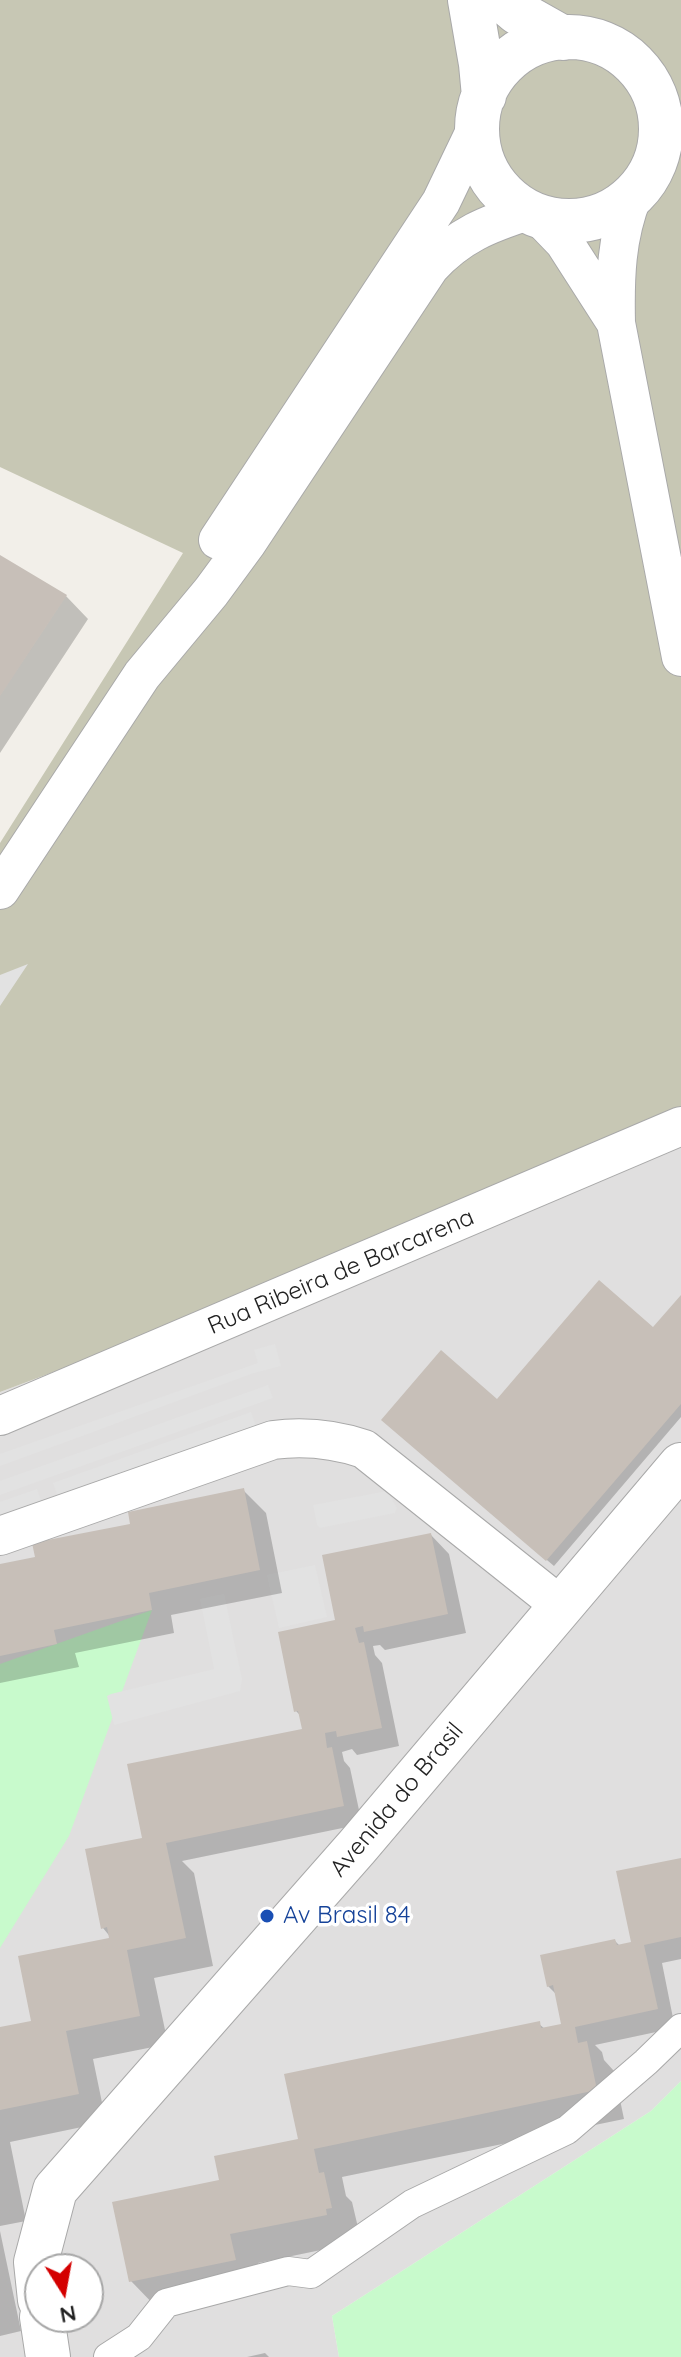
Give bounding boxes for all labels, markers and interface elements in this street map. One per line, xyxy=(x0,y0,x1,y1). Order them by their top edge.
street label: Rua Ribeira de Barcarena xyxy=(204,1203,478,1341)
street label: Avenida do Brasil xyxy=(324,1717,470,1883)
place label: Av Brasil 84 xyxy=(283,1902,410,1930)
marker: Av Brasil 84 xyxy=(258,1907,276,1925)
north arrow xyxy=(24,2253,104,2333)
text: N xyxy=(58,2299,79,2330)

